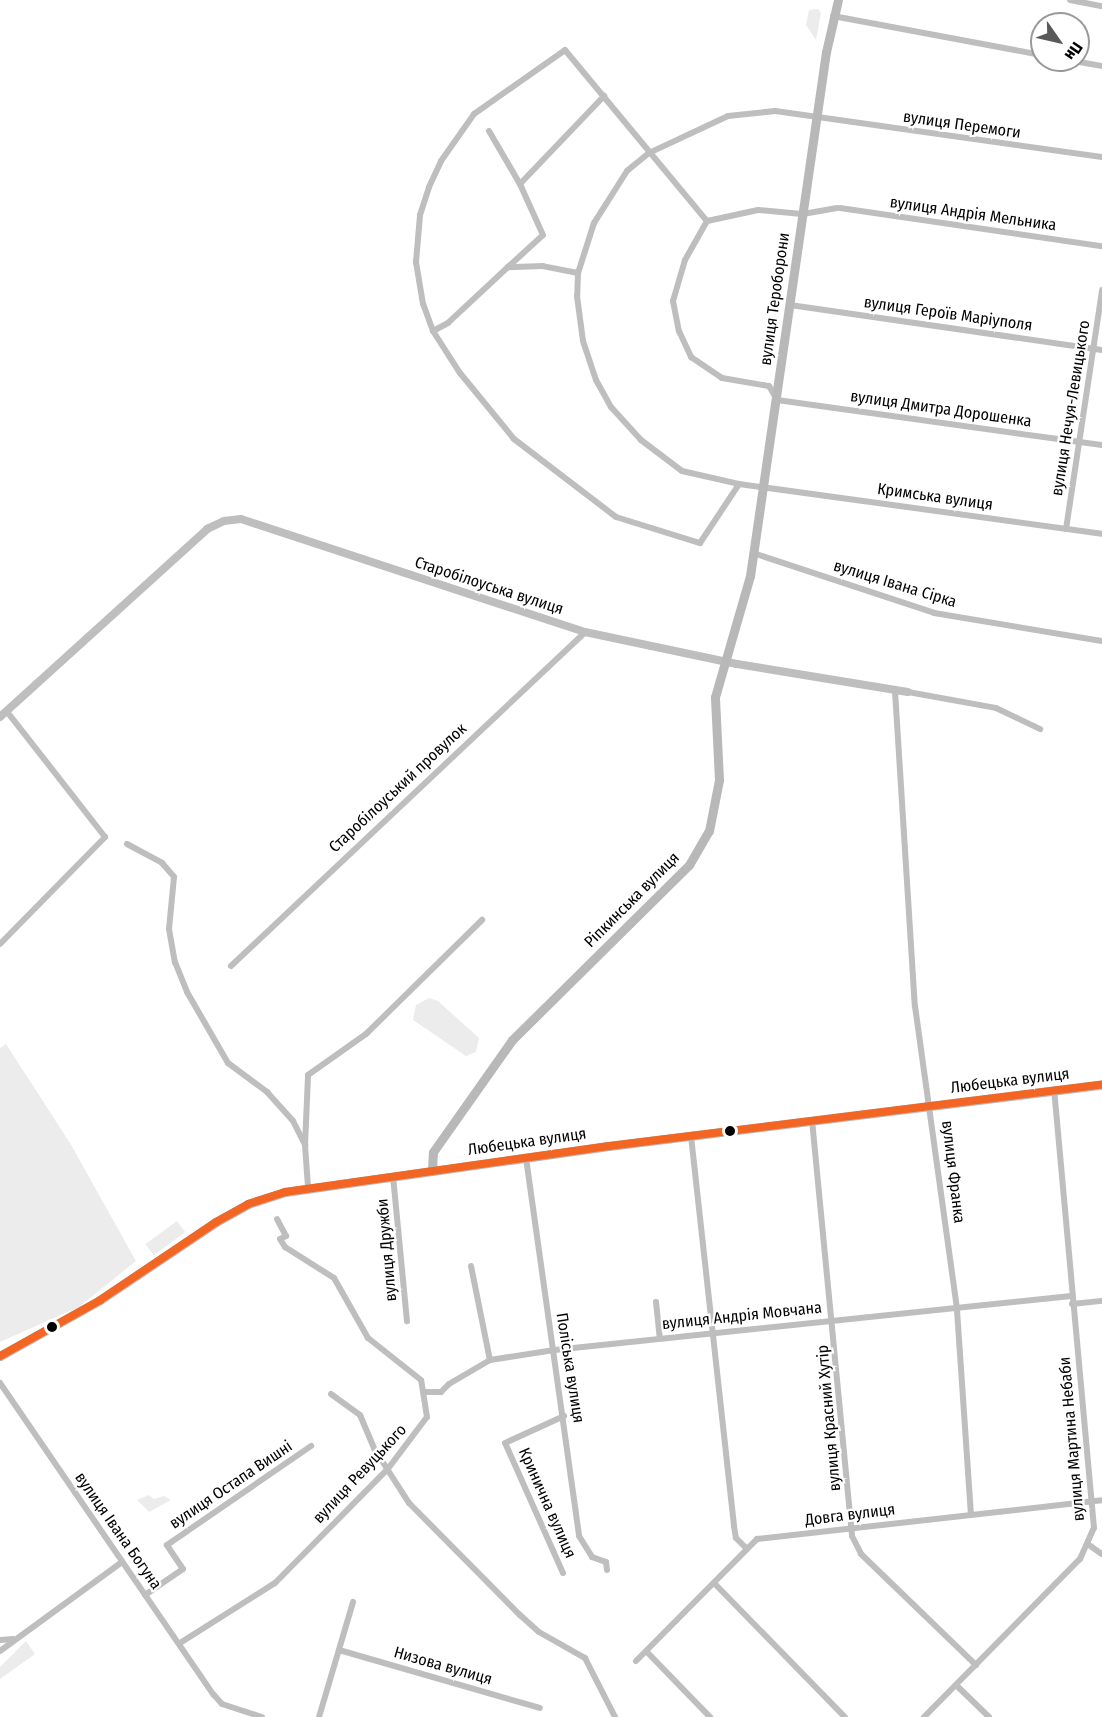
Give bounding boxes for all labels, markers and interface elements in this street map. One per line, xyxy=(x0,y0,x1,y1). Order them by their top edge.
north arrow xyxy=(1030,12,1090,72)
text: Пн xyxy=(1061,38,1087,64)
street label: вулиця Перемоги xyxy=(902,107,1022,143)
street label: вулиця Андрія Мельника xyxy=(888,193,1058,235)
street label: вулиця Тероборони xyxy=(756,231,794,367)
street label: вулиця Героїв Маріуполя xyxy=(862,293,1034,335)
street label: вулиця Нечуя-Левицького xyxy=(1048,319,1094,497)
street label: вулиця Дмитра Дорошенка xyxy=(849,387,1033,431)
street label: Кримська вулиця xyxy=(876,479,994,515)
street label: Старобілоуська вулиця xyxy=(412,553,566,619)
street label: вулиця Івана Сірка xyxy=(831,556,959,612)
street label: Старобілоуський провулок xyxy=(325,719,471,857)
street label: Ріпкинська вулиця xyxy=(580,848,684,952)
street label: Любецька вулиця xyxy=(949,1064,1071,1098)
street label: вулиця Франка xyxy=(937,1120,969,1224)
street label: Любецька вулиця xyxy=(466,1124,588,1160)
unlabelled marker xyxy=(724,1125,736,1137)
street label: вулиця Дружби xyxy=(373,1198,401,1302)
street label: вулиця Андрія Мовчана xyxy=(661,1298,823,1334)
street label: Поліська вулиця xyxy=(552,1312,588,1424)
unlabelled marker xyxy=(46,1321,58,1333)
street label: вулиця Красний Хутір xyxy=(813,1344,845,1492)
street label: вулиця Мартина Небаби xyxy=(1055,1356,1089,1522)
street label: вулиця Ревуцького xyxy=(309,1421,411,1527)
street label: вулиця Остапа Вишні xyxy=(166,1437,296,1533)
street label: Кринична вулиця xyxy=(514,1445,580,1561)
street label: вулиця Івана Богуна xyxy=(70,1469,166,1593)
street label: Довга вулиця xyxy=(804,1500,896,1530)
street label: Низова вулиця xyxy=(392,1643,494,1689)

